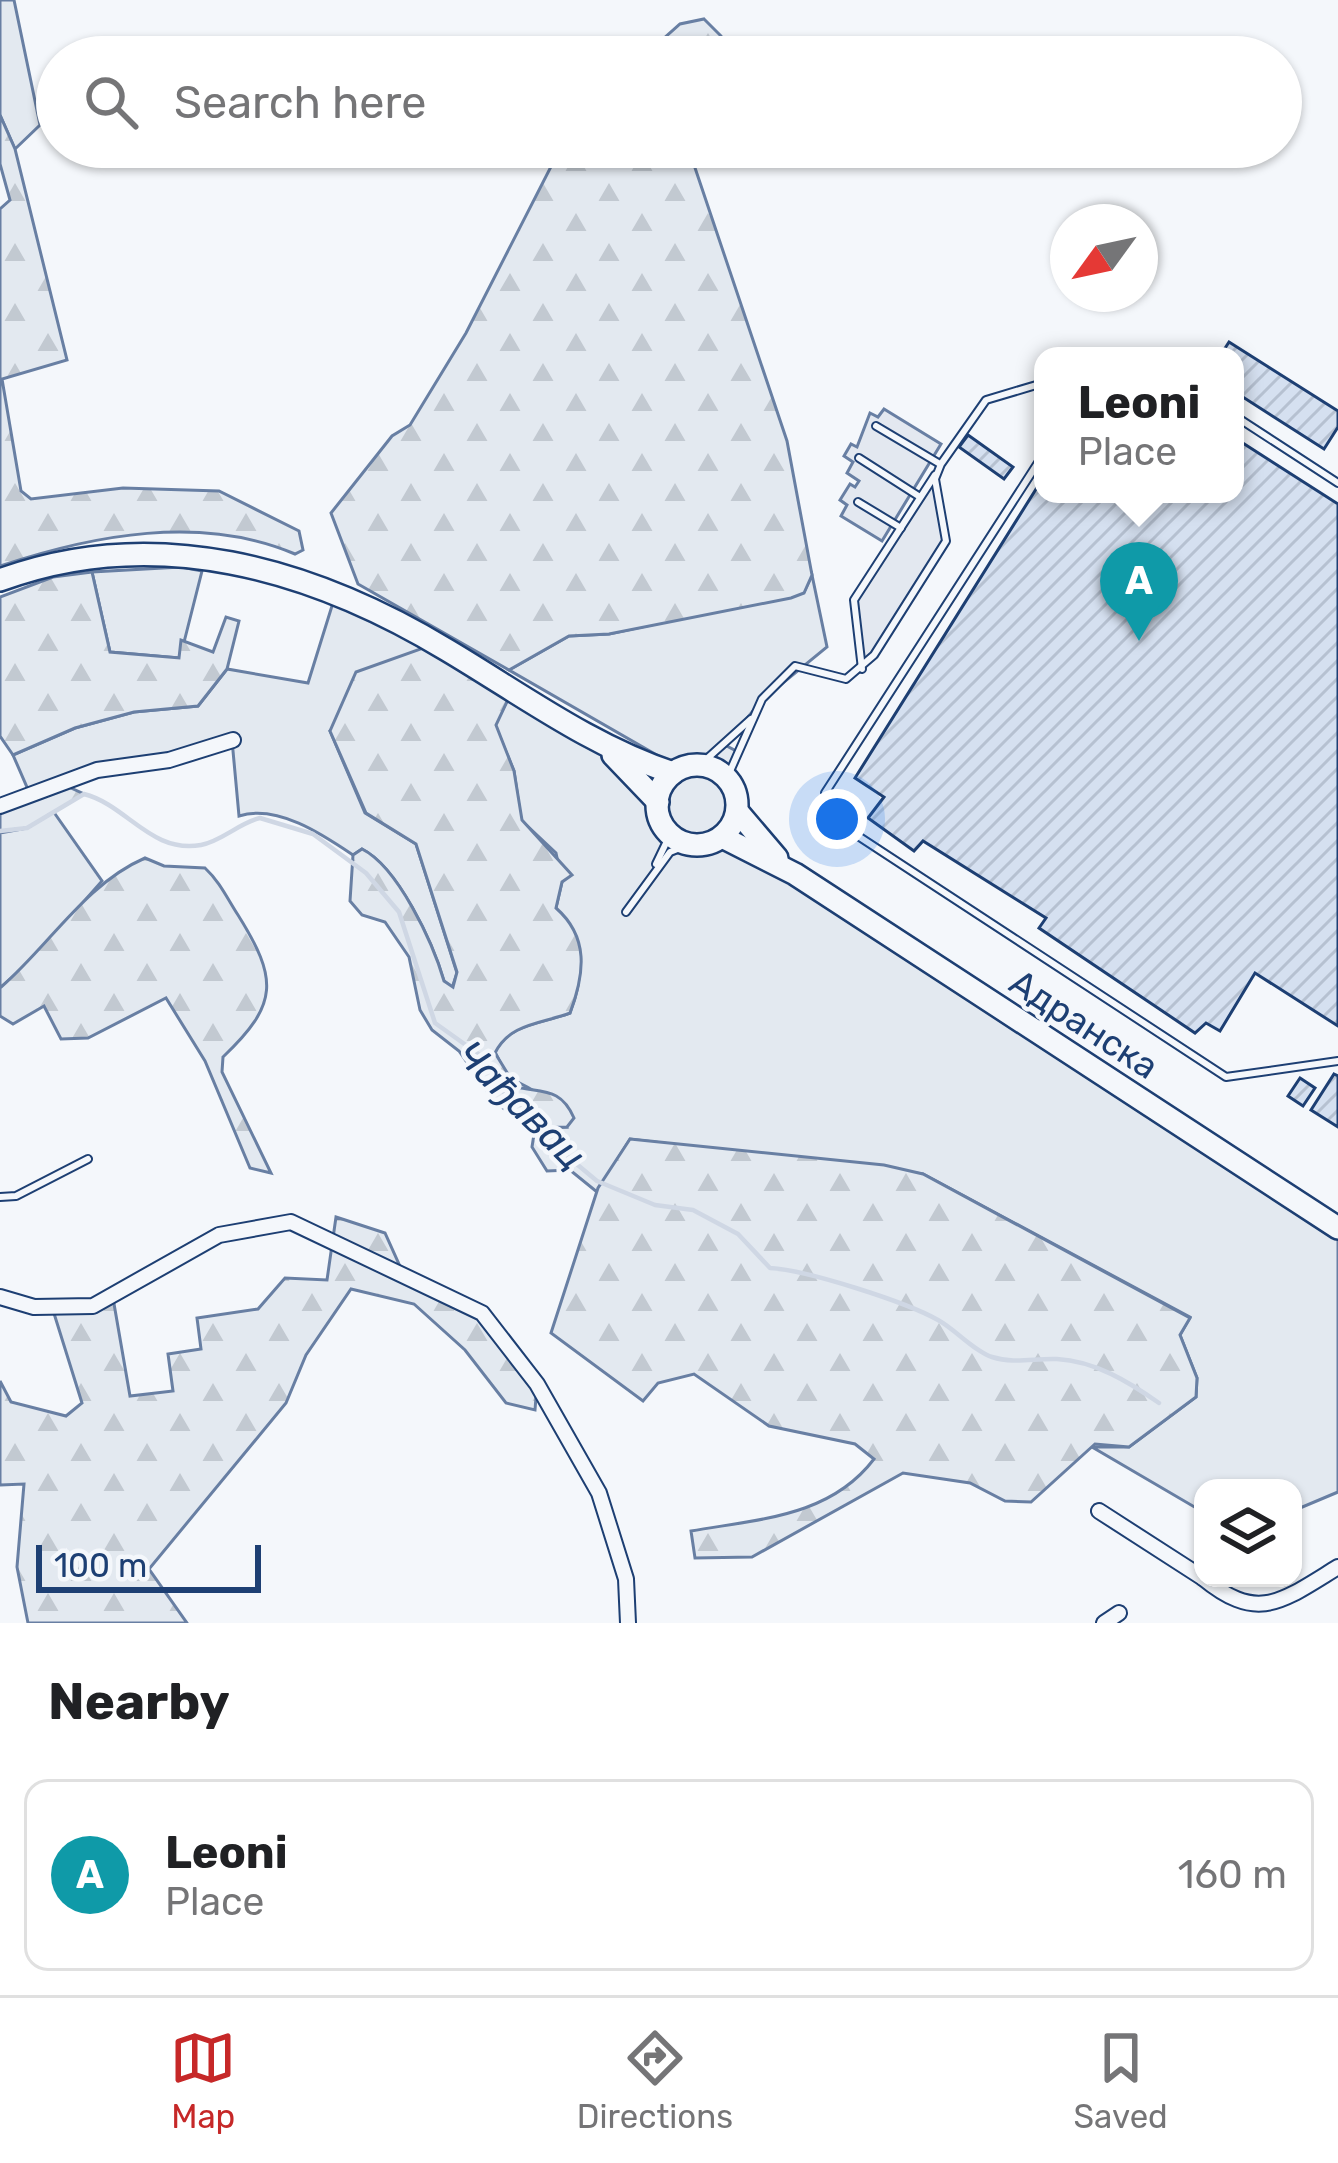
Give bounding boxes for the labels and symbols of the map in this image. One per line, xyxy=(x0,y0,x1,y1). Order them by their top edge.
north arrow xyxy=(1050,204,1158,312)
pin: A xyxy=(1100,542,1178,641)
your location xyxy=(807,789,867,849)
street label: Адранска xyxy=(1002,960,1166,1088)
water label: Чађавац xyxy=(447,1031,595,1179)
scale bar xyxy=(36,1539,261,1592)

